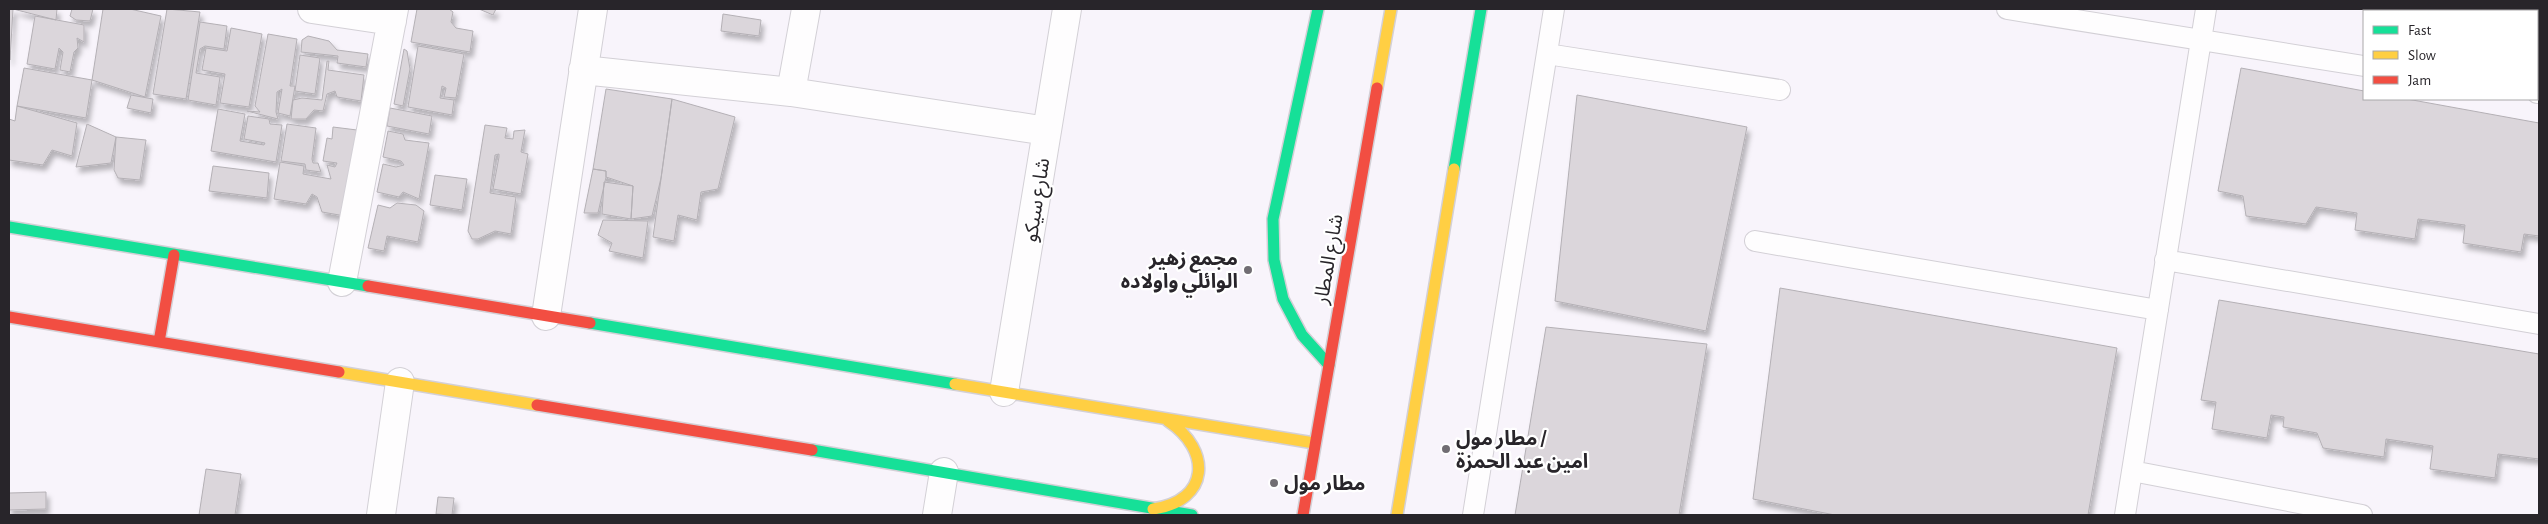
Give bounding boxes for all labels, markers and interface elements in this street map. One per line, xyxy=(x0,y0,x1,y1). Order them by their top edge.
legend xyxy=(2363,10,2538,100)
text: Fast xyxy=(2408,23,2432,38)
text: Slow xyxy=(2408,48,2436,63)
text: Jam xyxy=(2408,73,2431,88)
street label: شارع سيكو xyxy=(1020,157,1057,244)
street label: شارع المطار xyxy=(1311,213,1351,307)
place label: مجمع زهير الوائلي واولاده xyxy=(1121,249,1238,298)
marker: مجمع زهير الوائلي واولاده xyxy=(1242,264,1254,276)
place label: مطار مول / امين عبد الحمزة xyxy=(1456,429,1588,473)
marker: مطار مول / امين عبد الحمزة xyxy=(1440,443,1452,455)
place label: مطار مول xyxy=(1284,474,1365,495)
marker: مطار مول xyxy=(1268,477,1280,489)

